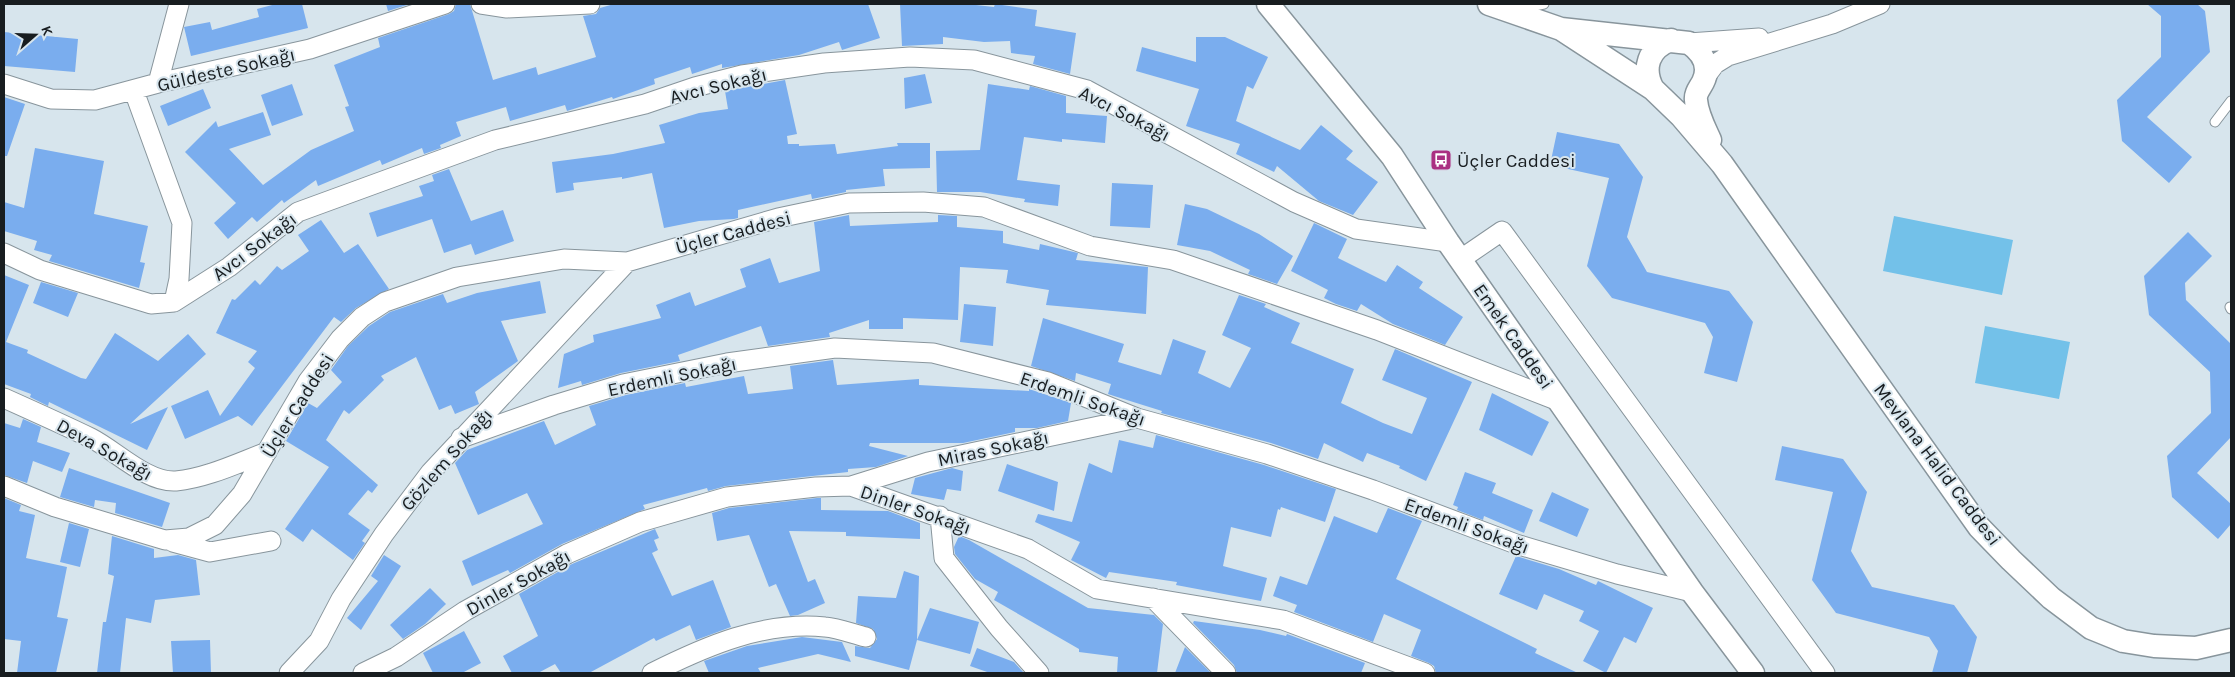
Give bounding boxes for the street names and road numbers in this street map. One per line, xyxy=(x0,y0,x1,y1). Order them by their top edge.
street label: Güldeste Sokağı xyxy=(155,43,297,97)
street label: Avcı Sokağı xyxy=(667,63,769,109)
street label: Avcı Sokağı xyxy=(1075,82,1174,146)
street label: Üçler Caddesi xyxy=(673,207,793,259)
street label: Avcı Sokağı xyxy=(208,208,301,286)
street label: Emek Caddesi xyxy=(1469,280,1558,393)
street label: Üçler Caddesi xyxy=(257,349,339,462)
street label: Erdemli Sokağı xyxy=(606,353,739,401)
street label: Erdemli Sokağı xyxy=(1017,367,1148,431)
street label: Mevlana Halid Caddesi xyxy=(1869,379,2005,550)
street label: Gözlem Sokağı xyxy=(396,404,497,515)
street label: Deva Sokağı xyxy=(53,414,156,485)
street label: Miras Sokağı xyxy=(936,426,1051,471)
street label: Dinler Sokağı xyxy=(857,481,974,539)
street label: Erdemli Sokağı xyxy=(1401,493,1532,559)
street label: Dinler Sokağı xyxy=(463,545,574,621)

